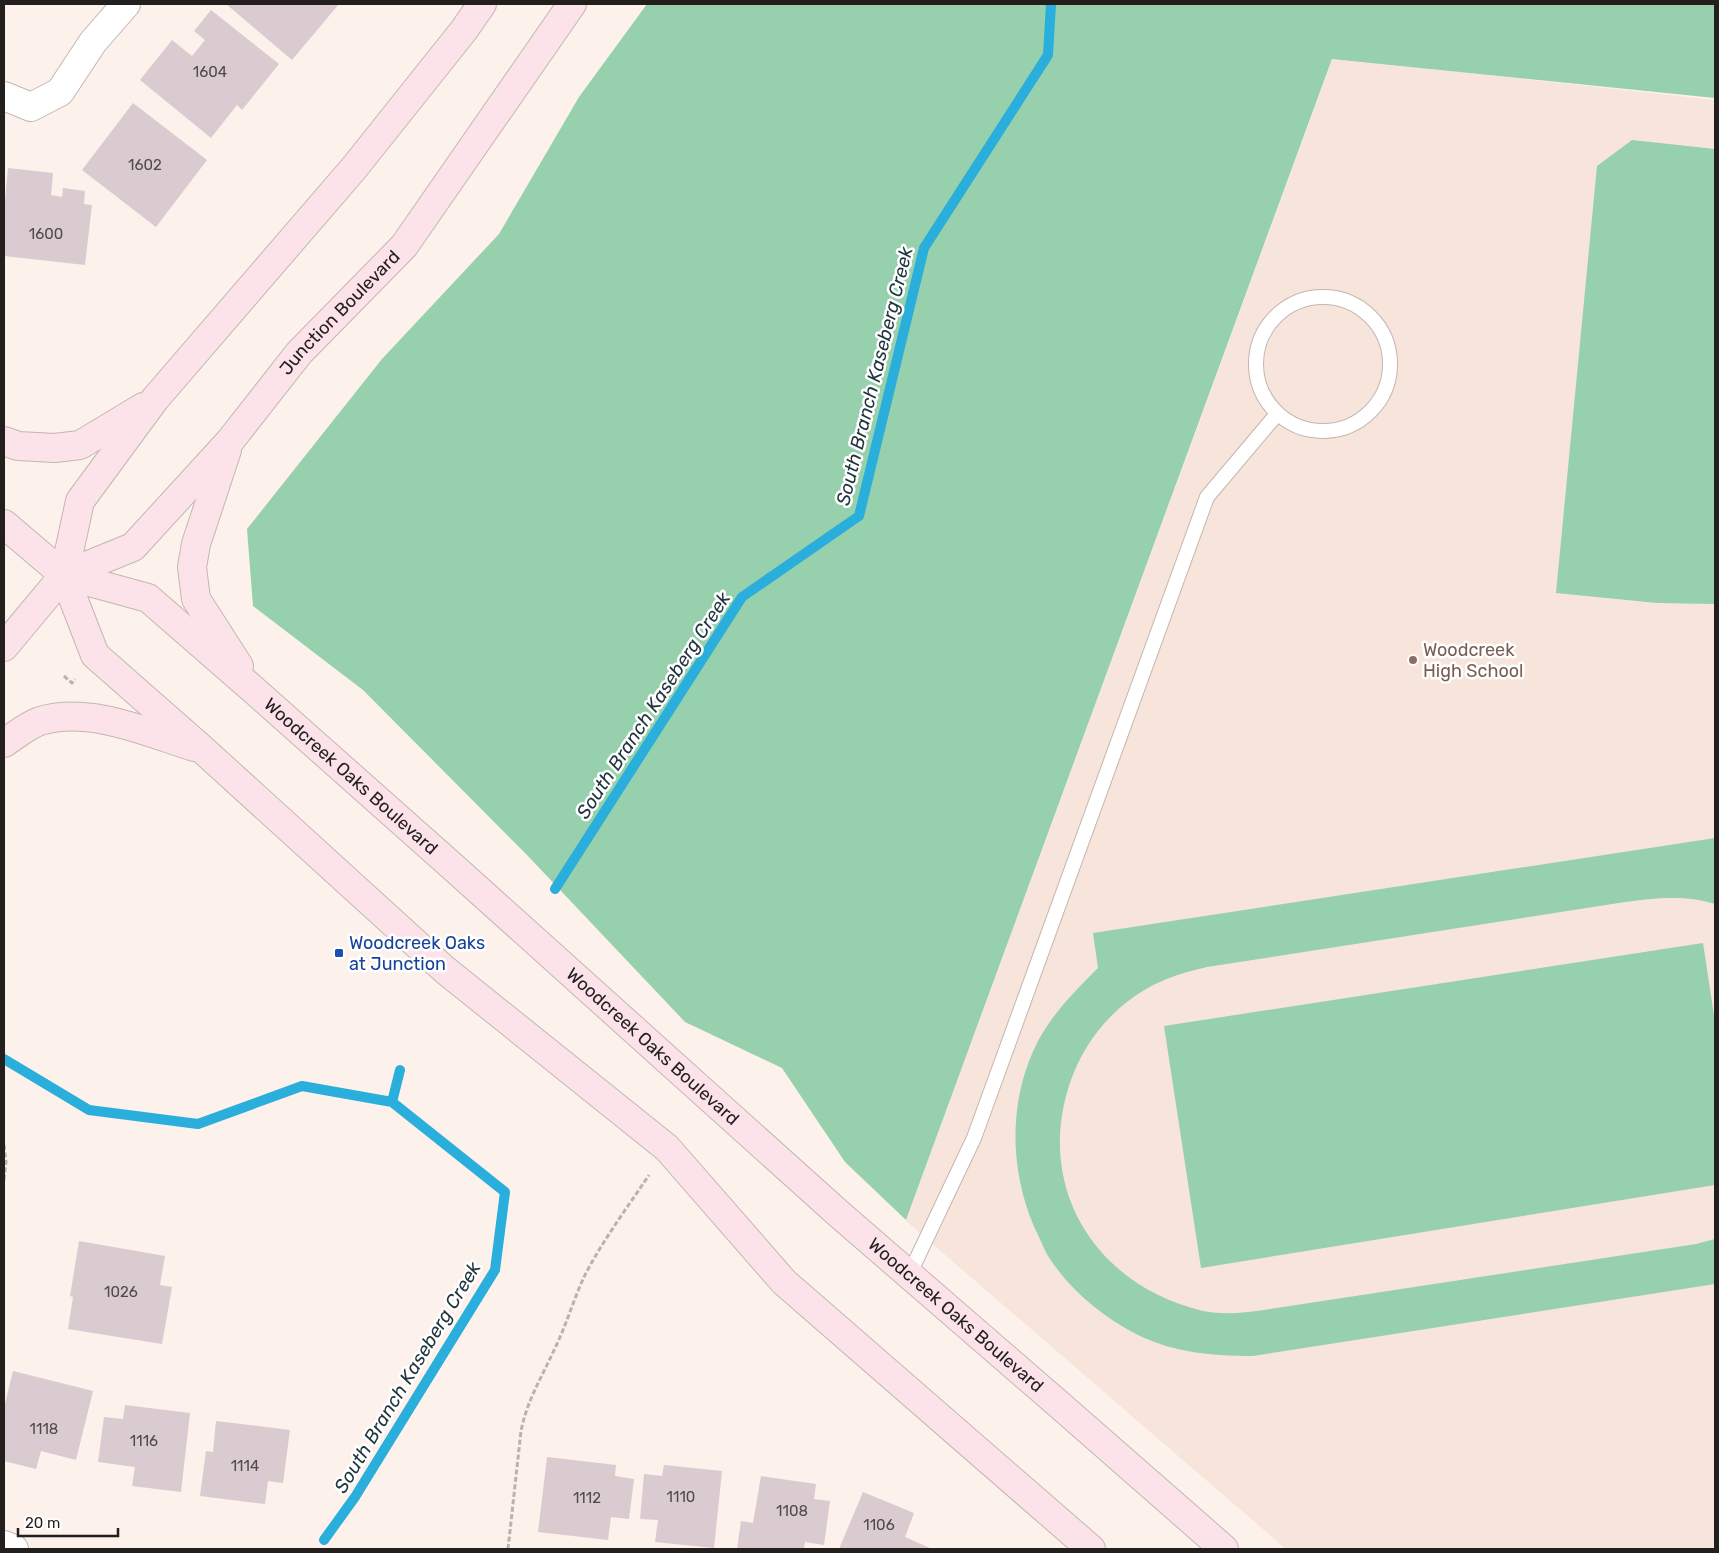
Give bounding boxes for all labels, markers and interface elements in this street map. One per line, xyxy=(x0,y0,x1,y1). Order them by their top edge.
house number: 1604 xyxy=(193,63,227,81)
house number: 1602 xyxy=(128,156,162,174)
house number: 1600 xyxy=(29,225,63,243)
water label: South Branch Kaseberg Creek xyxy=(831,244,918,508)
street label: Junction Boulevard xyxy=(275,246,405,379)
water label: South Branch Kaseberg Creek xyxy=(571,587,735,823)
place label: Woodcreek High School xyxy=(1423,639,1523,682)
marker: Woodcreek High School xyxy=(1407,654,1419,666)
street label: Woodcreek Oaks Boulevard xyxy=(260,693,442,859)
place label: Woodcreek Oaks at Junction xyxy=(349,932,485,975)
marker: Woodcreek Oaks at Junction xyxy=(333,947,345,959)
street label: Woodcreek Oaks Boulevard xyxy=(562,963,744,1130)
street label: Woodcreek Oaks Boulevard xyxy=(864,1233,1048,1397)
water label: South Branch Kaseberg Creek xyxy=(329,1257,486,1497)
house number: 1026 xyxy=(104,1283,138,1301)
house number: 1118 xyxy=(30,1420,58,1438)
house number: 1116 xyxy=(130,1432,158,1450)
house number: 1114 xyxy=(231,1457,259,1475)
house number: 1110 xyxy=(667,1488,695,1506)
house number: 1112 xyxy=(573,1489,601,1507)
house number: 1108 xyxy=(776,1502,808,1520)
scale bar xyxy=(18,1506,118,1538)
text: 20 m xyxy=(25,1514,60,1532)
house number: 1106 xyxy=(863,1516,895,1534)

